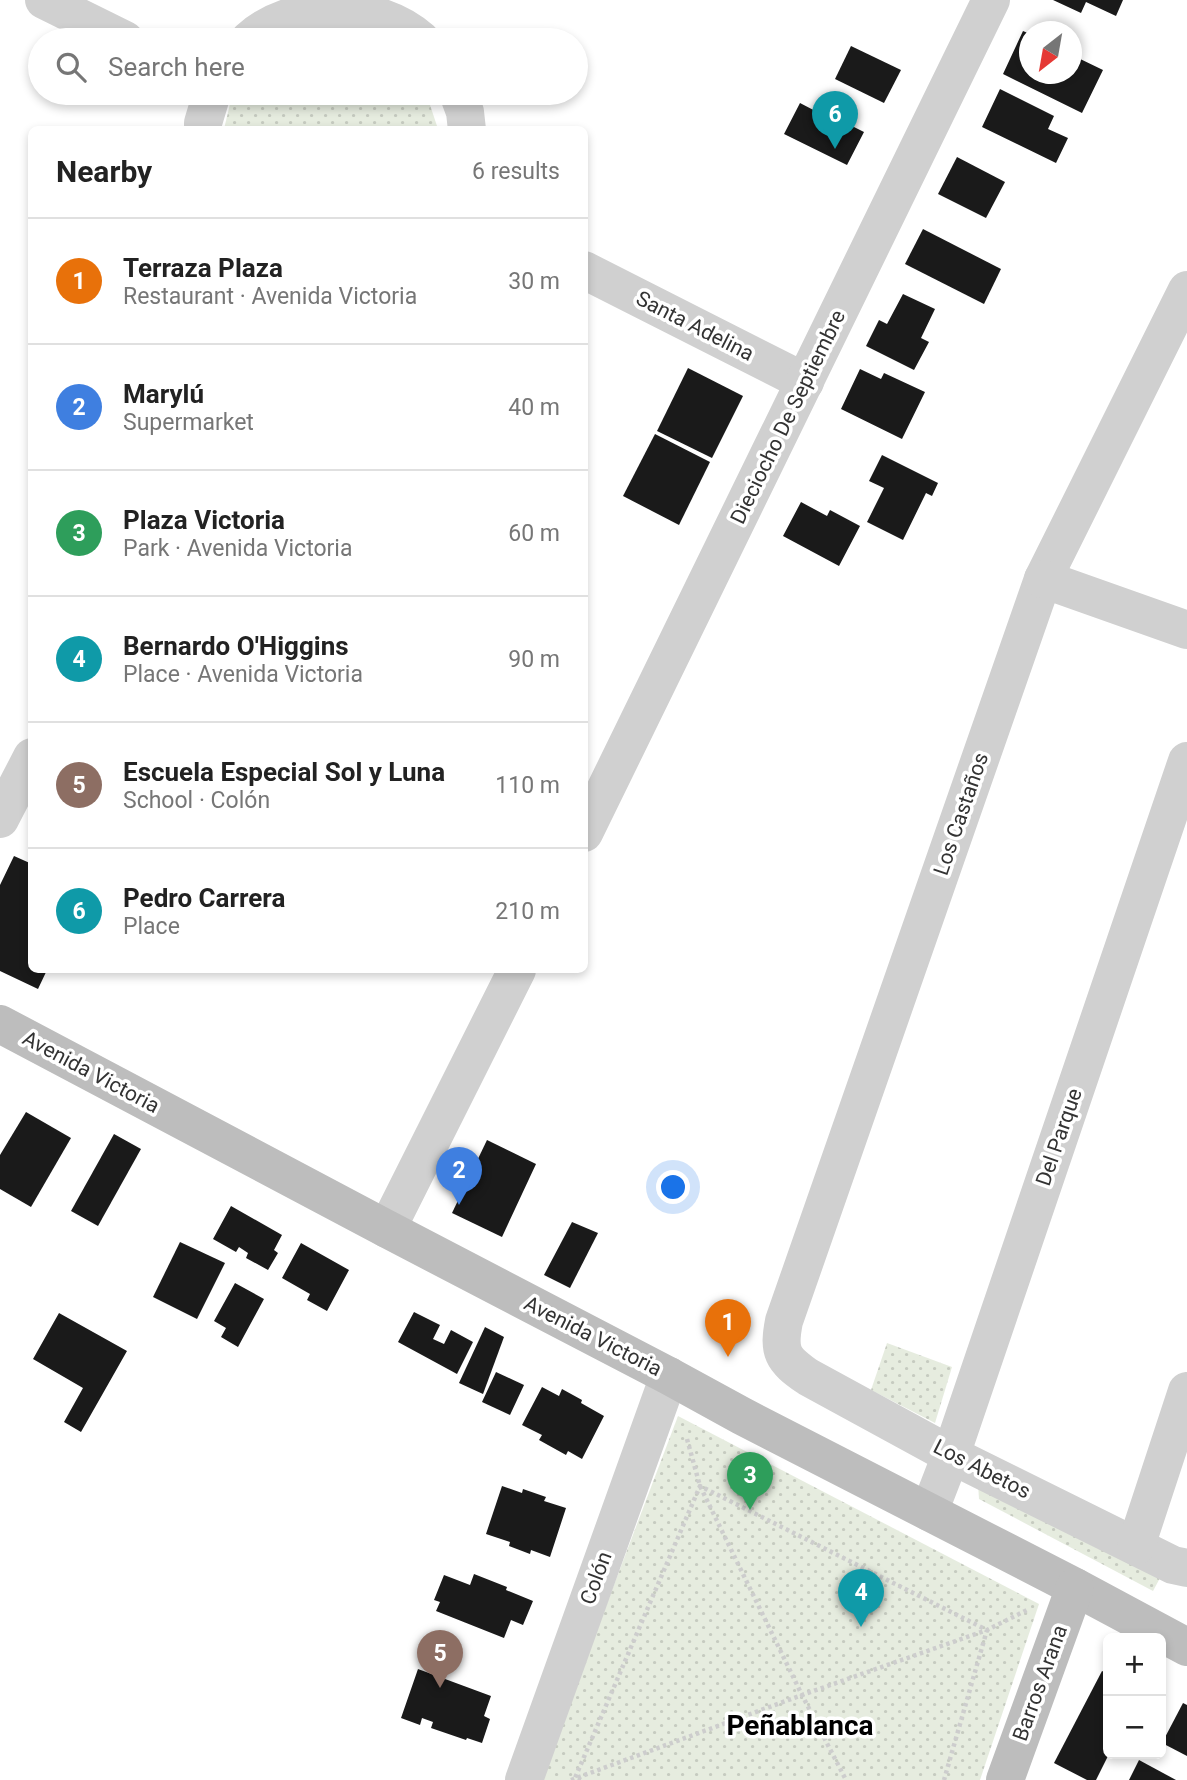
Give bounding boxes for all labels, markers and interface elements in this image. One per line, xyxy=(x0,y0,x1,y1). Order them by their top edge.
north arrow xyxy=(1019,21,1082,84)
search box xyxy=(28,28,588,105)
icon: search xyxy=(52,48,90,86)
text: Search here xyxy=(108,52,245,82)
pin: 6 xyxy=(812,91,858,149)
text: Nearby xyxy=(56,154,152,189)
text: 6 results xyxy=(472,158,560,185)
text: Terraza Plaza xyxy=(123,253,283,283)
text: 1 xyxy=(72,268,86,295)
text: 30 m xyxy=(508,268,560,295)
text: Restaurant · Avenida Victoria xyxy=(123,283,417,310)
street label: Santa Adelina xyxy=(632,286,758,366)
street label: Dieciocho De Septiembre xyxy=(726,306,850,528)
text: Marylú xyxy=(123,379,204,409)
text: 2 xyxy=(72,394,86,421)
text: 40 m xyxy=(508,394,560,421)
text: Supermarket xyxy=(123,409,254,436)
text: Plaza Victoria xyxy=(123,505,285,535)
text: 3 xyxy=(72,520,86,547)
text: 60 m xyxy=(508,520,560,547)
text: Park · Avenida Victoria xyxy=(123,535,352,562)
text: Bernardo O'Higgins xyxy=(123,631,349,661)
text: 4 xyxy=(72,646,86,673)
text: 90 m xyxy=(508,646,560,673)
text: Place · Avenida Victoria xyxy=(123,661,363,688)
street label: Los Castaños xyxy=(929,750,993,878)
text: Escuela Especial Sol y Luna xyxy=(123,757,445,787)
text: 5 xyxy=(72,772,86,799)
text: 110 m xyxy=(495,772,560,799)
text: School · Colón xyxy=(123,787,270,814)
text: Pedro Carrera xyxy=(123,883,285,913)
text: 6 xyxy=(72,898,86,925)
text: 210 m xyxy=(495,898,560,925)
text: Place xyxy=(123,913,180,940)
street label: Avenida Victoria xyxy=(19,1026,163,1118)
street label: Del Parque xyxy=(1031,1085,1087,1189)
pin: 2 xyxy=(436,1147,482,1205)
your location xyxy=(656,1170,690,1204)
street label: Avenida Victoria xyxy=(520,1291,666,1381)
pin: 1 xyxy=(705,1299,751,1357)
street label: Los Abetos xyxy=(930,1434,1034,1504)
pin: 3 xyxy=(727,1452,773,1510)
street label: Colón xyxy=(575,1548,617,1608)
pin: 4 xyxy=(838,1569,884,1627)
street label: Barros Arana xyxy=(1008,1622,1072,1744)
pin: 5 xyxy=(417,1630,463,1688)
map controls xyxy=(1103,1633,1166,1759)
button: + xyxy=(1103,1633,1166,1696)
button: − xyxy=(1103,1696,1166,1759)
district label: Peñablanca xyxy=(726,1709,874,1742)

